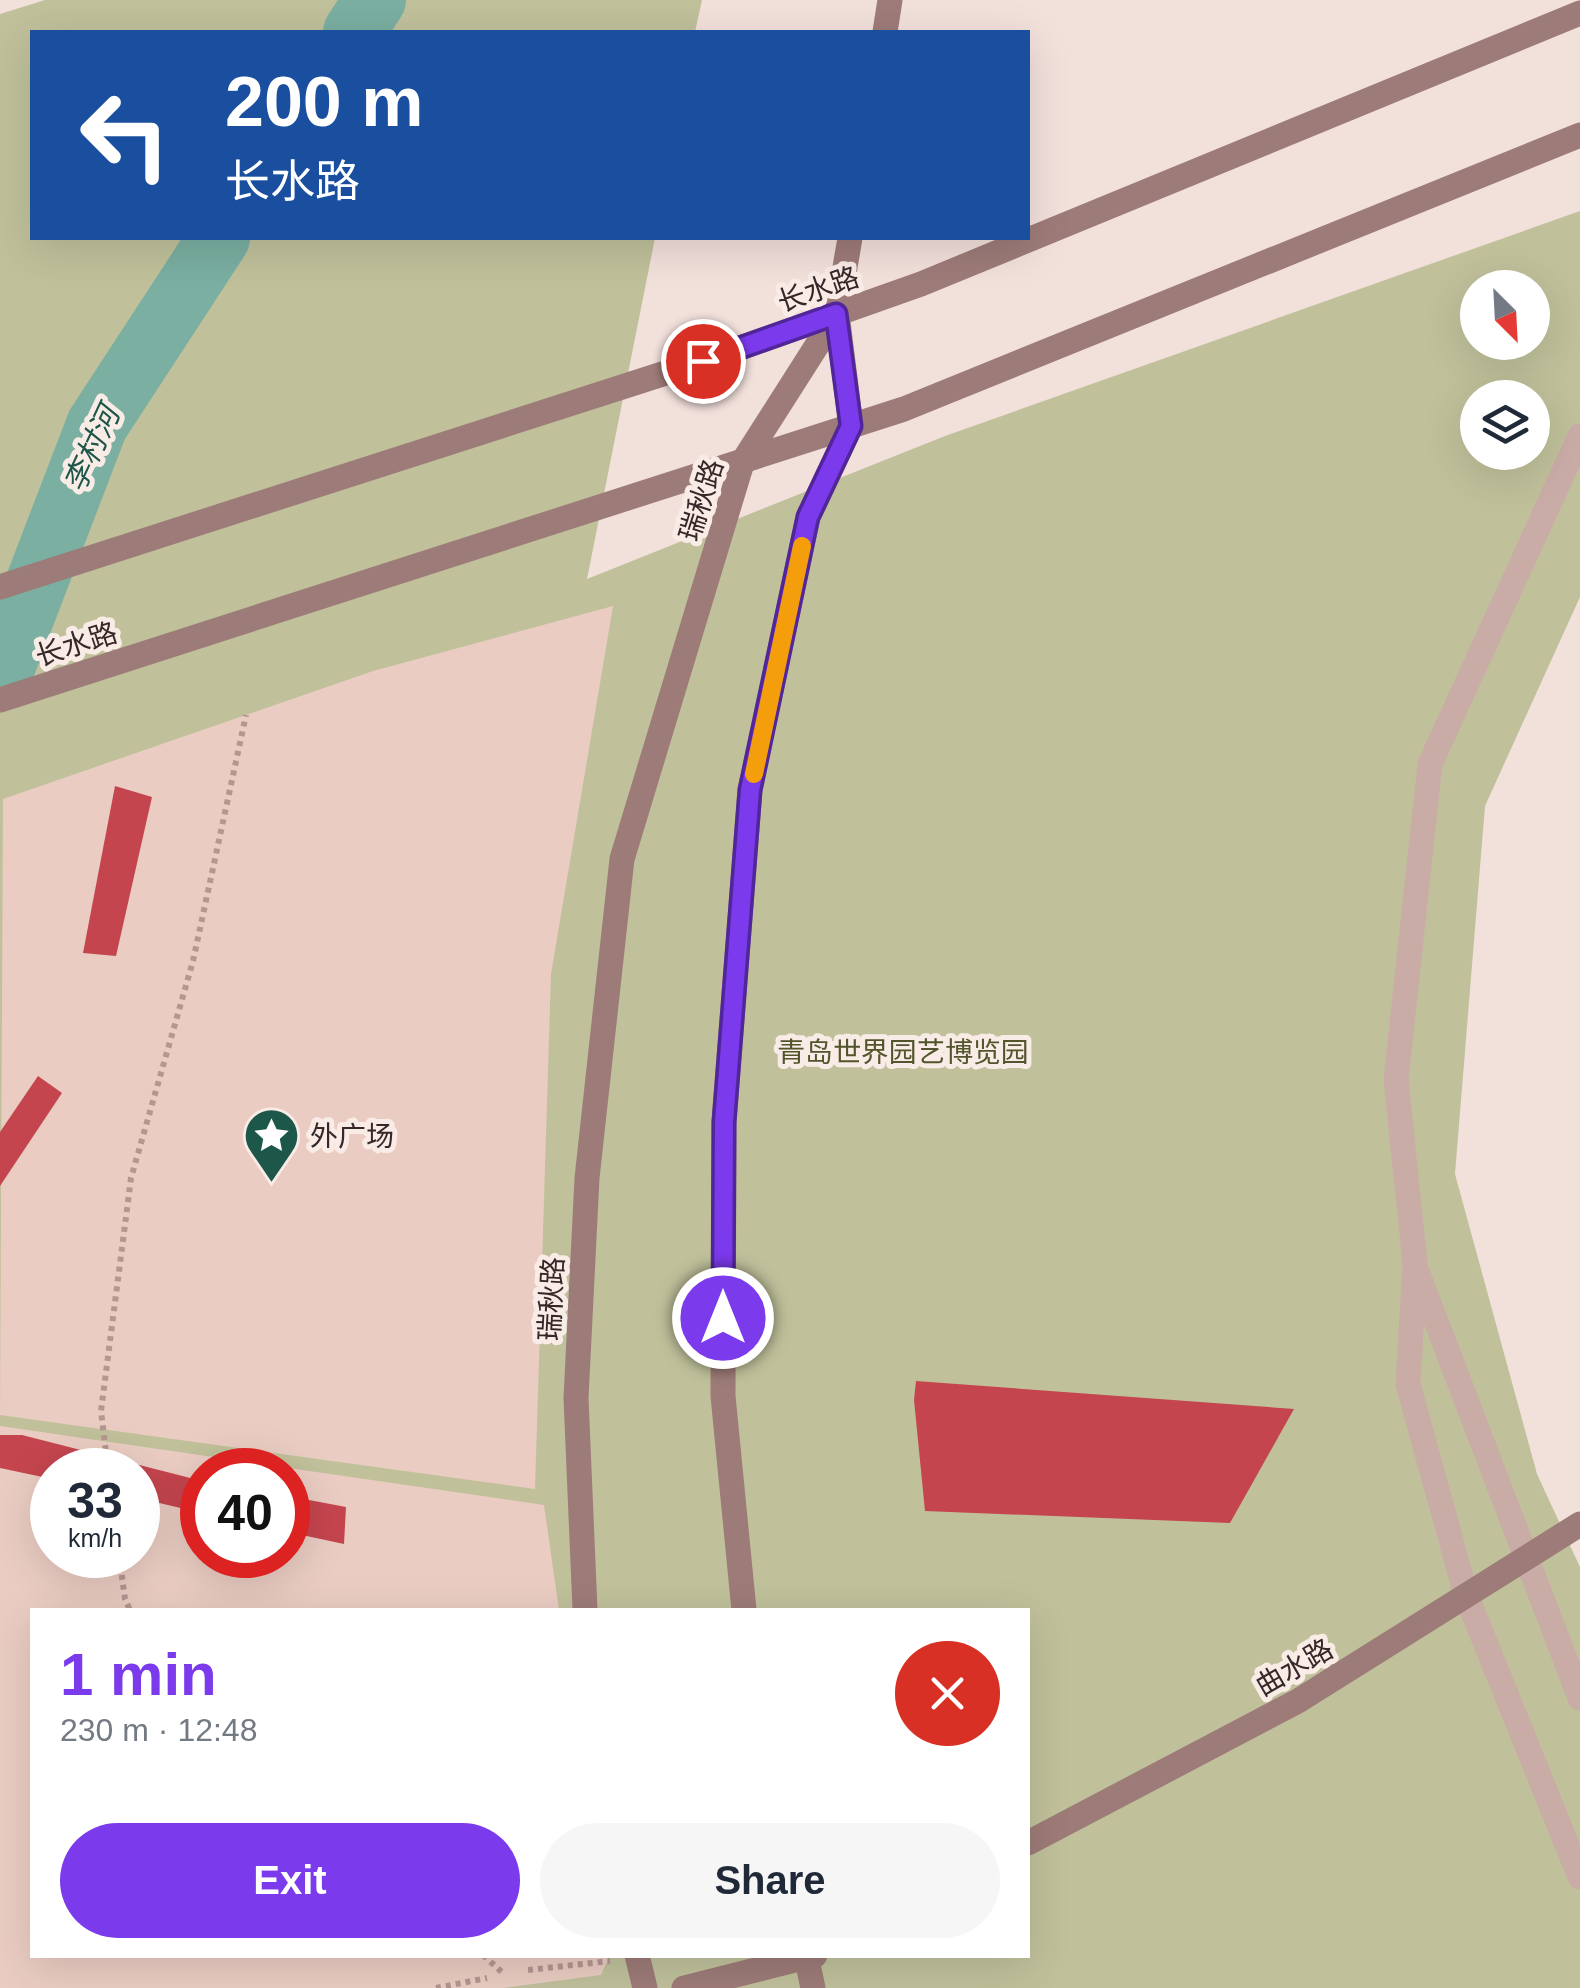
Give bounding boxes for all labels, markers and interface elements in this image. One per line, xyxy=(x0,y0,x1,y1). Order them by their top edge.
text: 200 m xyxy=(225,63,423,141)
icon: left xyxy=(60,70,190,200)
text: 长水路 xyxy=(225,156,360,207)
street label: 长水路 xyxy=(773,261,863,318)
north arrow xyxy=(1460,270,1550,360)
map controls xyxy=(1460,270,1550,470)
pin xyxy=(661,319,746,404)
icon: arrive xyxy=(676,334,731,389)
button: layers xyxy=(1460,380,1550,470)
water label: 李村河 xyxy=(58,397,128,497)
street label: 瑞秋路 xyxy=(674,455,729,545)
street label: 长水路 xyxy=(31,617,121,672)
park label: 青岛世界园艺博览园 xyxy=(777,1037,1029,1068)
place icon: 外广场 xyxy=(241,1106,301,1185)
place label: 外广场 xyxy=(310,1121,394,1152)
street label: 瑞秋路 xyxy=(534,1256,569,1342)
position arrow xyxy=(671,1266,775,1370)
speed limit sign: 40 xyxy=(180,1448,310,1578)
text: 33 xyxy=(67,1473,123,1529)
text: km/h xyxy=(68,1524,122,1552)
street label: 曲水路 xyxy=(1250,1633,1338,1702)
text: 1 min xyxy=(60,1641,217,1708)
button: close xyxy=(895,1641,1000,1746)
text: 230 m · 12:48 xyxy=(60,1712,257,1748)
button: Exit xyxy=(60,1823,520,1938)
button: Share xyxy=(540,1823,1000,1938)

